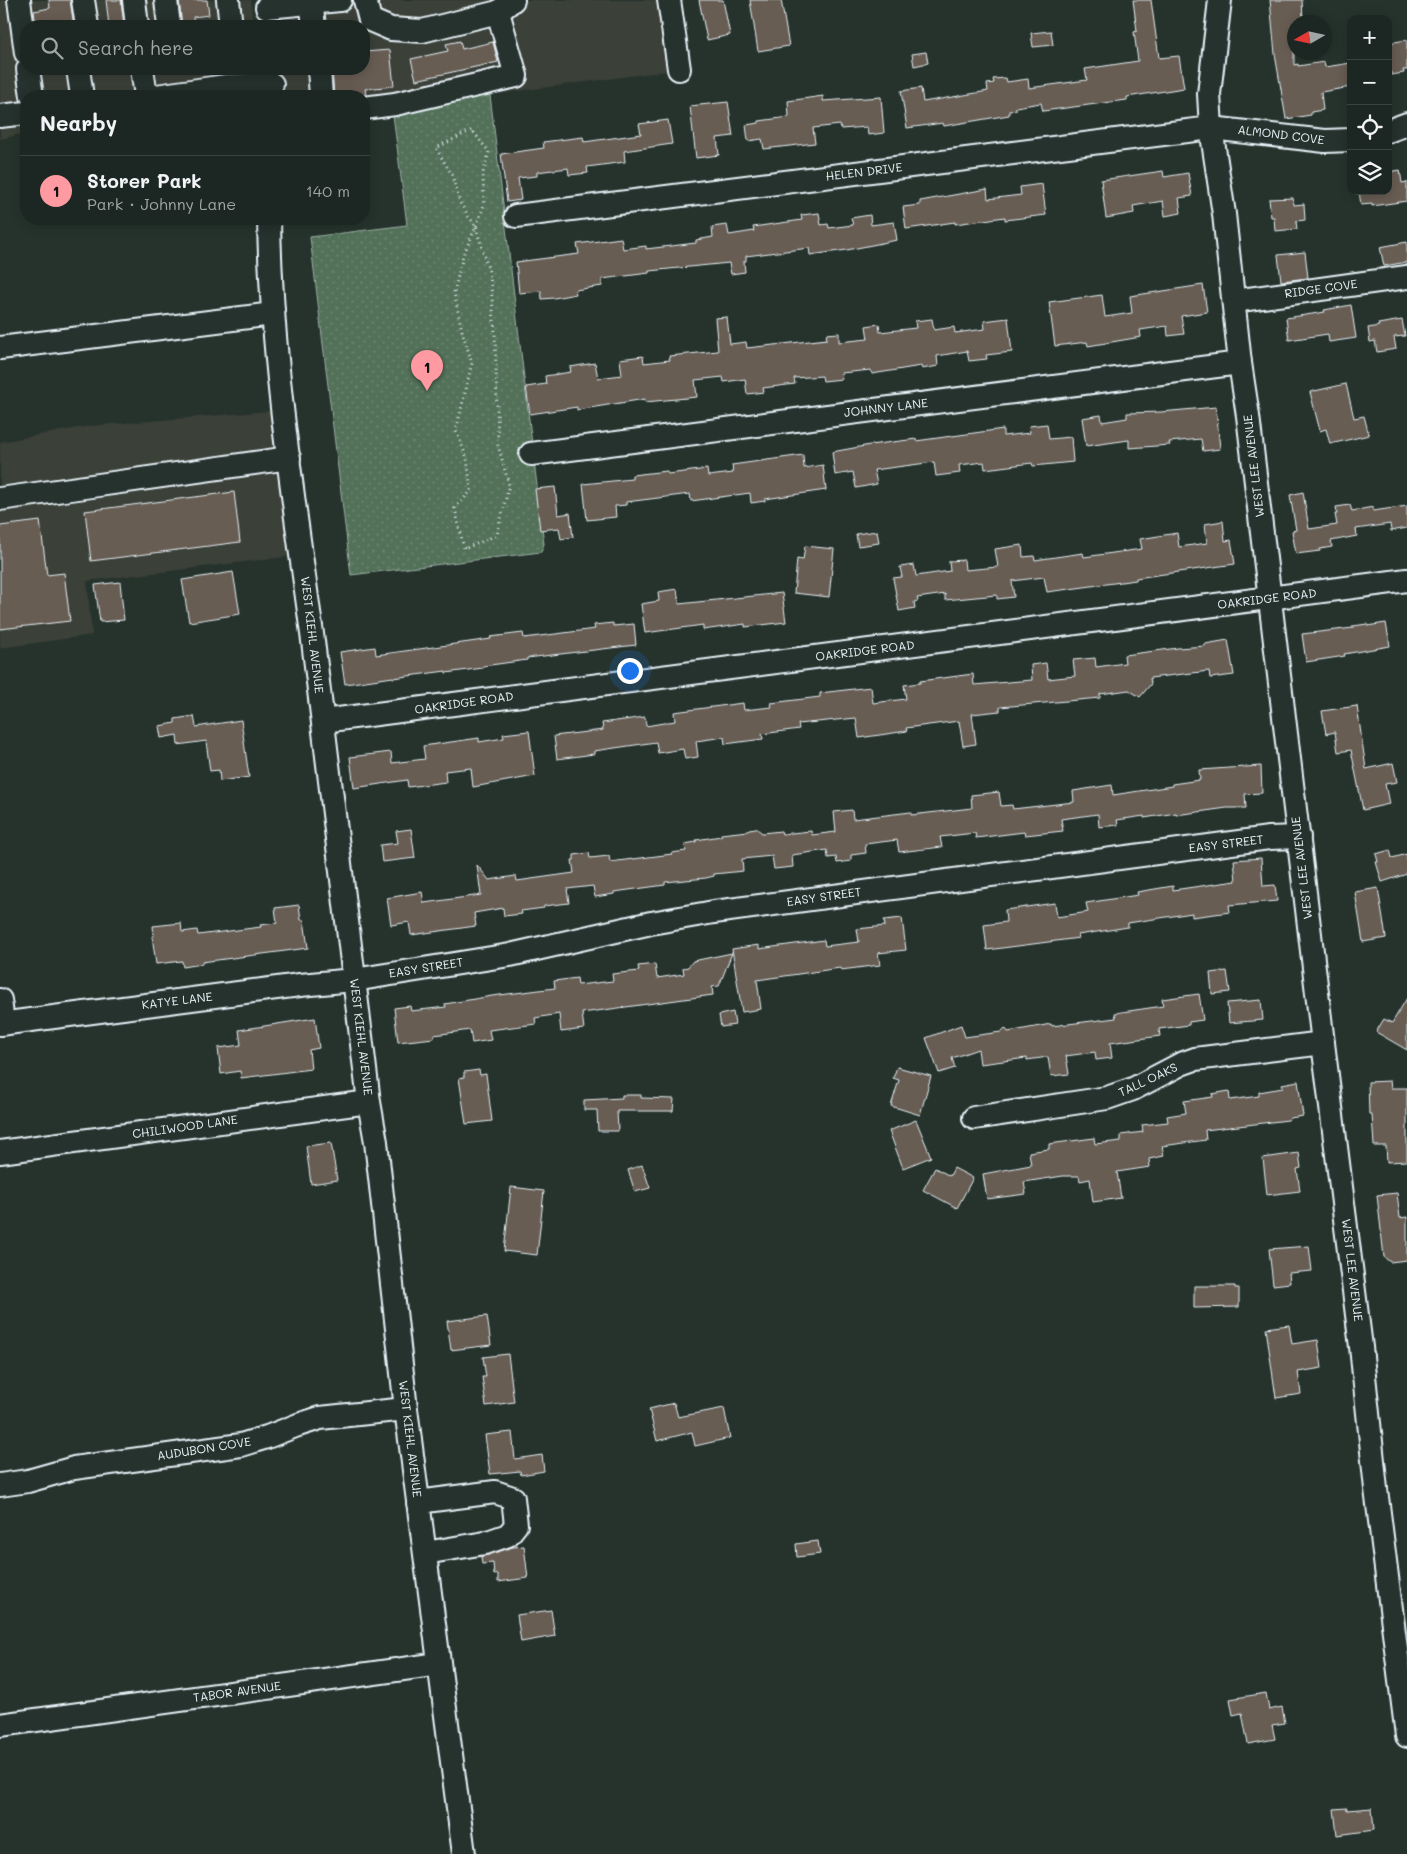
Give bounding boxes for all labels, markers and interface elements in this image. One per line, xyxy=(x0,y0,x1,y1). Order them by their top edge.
north arrow xyxy=(1287,15,1332,60)
map controls xyxy=(1347,15,1392,195)
button: + xyxy=(1347,15,1392,60)
search box xyxy=(20,20,370,75)
icon: search xyxy=(38,34,66,62)
text: Search here xyxy=(78,35,194,60)
button: − xyxy=(1347,60,1392,105)
button: locate xyxy=(1347,105,1392,150)
text: Nearby xyxy=(40,109,117,136)
street label: ALMOND COVE xyxy=(1237,121,1326,147)
button: layers xyxy=(1347,150,1392,195)
street label: HELEN DRIVE xyxy=(825,158,903,184)
text: Storer Park xyxy=(87,168,202,193)
text: 1 xyxy=(52,180,60,201)
text: 140 m xyxy=(306,180,350,201)
text: Park · Johnny Lane xyxy=(87,193,236,214)
street label: RIDGE COVE xyxy=(1283,275,1358,301)
pin: 1 xyxy=(411,350,443,391)
street label: JOHNNY LANE xyxy=(843,394,929,420)
street label: WEST LEE AVENUE xyxy=(1239,414,1267,518)
street label: WEST KIEHL AVENUE xyxy=(298,576,328,694)
street label: OAKRIDGE ROAD xyxy=(1216,584,1317,612)
street label: OAKRIDGE ROAD xyxy=(814,636,915,664)
your location xyxy=(617,658,643,684)
street label: OAKRIDGE ROAD xyxy=(413,687,514,717)
street label: WEST LEE AVENUE xyxy=(1287,816,1315,920)
street label: EASY STREET xyxy=(1188,830,1264,856)
street label: EASY STREET xyxy=(786,883,863,909)
street label: EASY STREET xyxy=(387,953,465,981)
street label: WEST KIEHL AVENUE xyxy=(347,978,377,1096)
street label: KATYE LANE xyxy=(141,988,213,1012)
street label: TALL OAKS xyxy=(1116,1058,1180,1100)
street label: CHILIWOOD LANE xyxy=(131,1111,239,1141)
street label: WEST LEE AVENUE xyxy=(1339,1218,1367,1322)
street label: WEST KIEHL AVENUE xyxy=(396,1380,426,1498)
street label: AUDUBON COVE xyxy=(156,1433,252,1463)
street label: TABOR AVENUE xyxy=(192,1677,282,1705)

